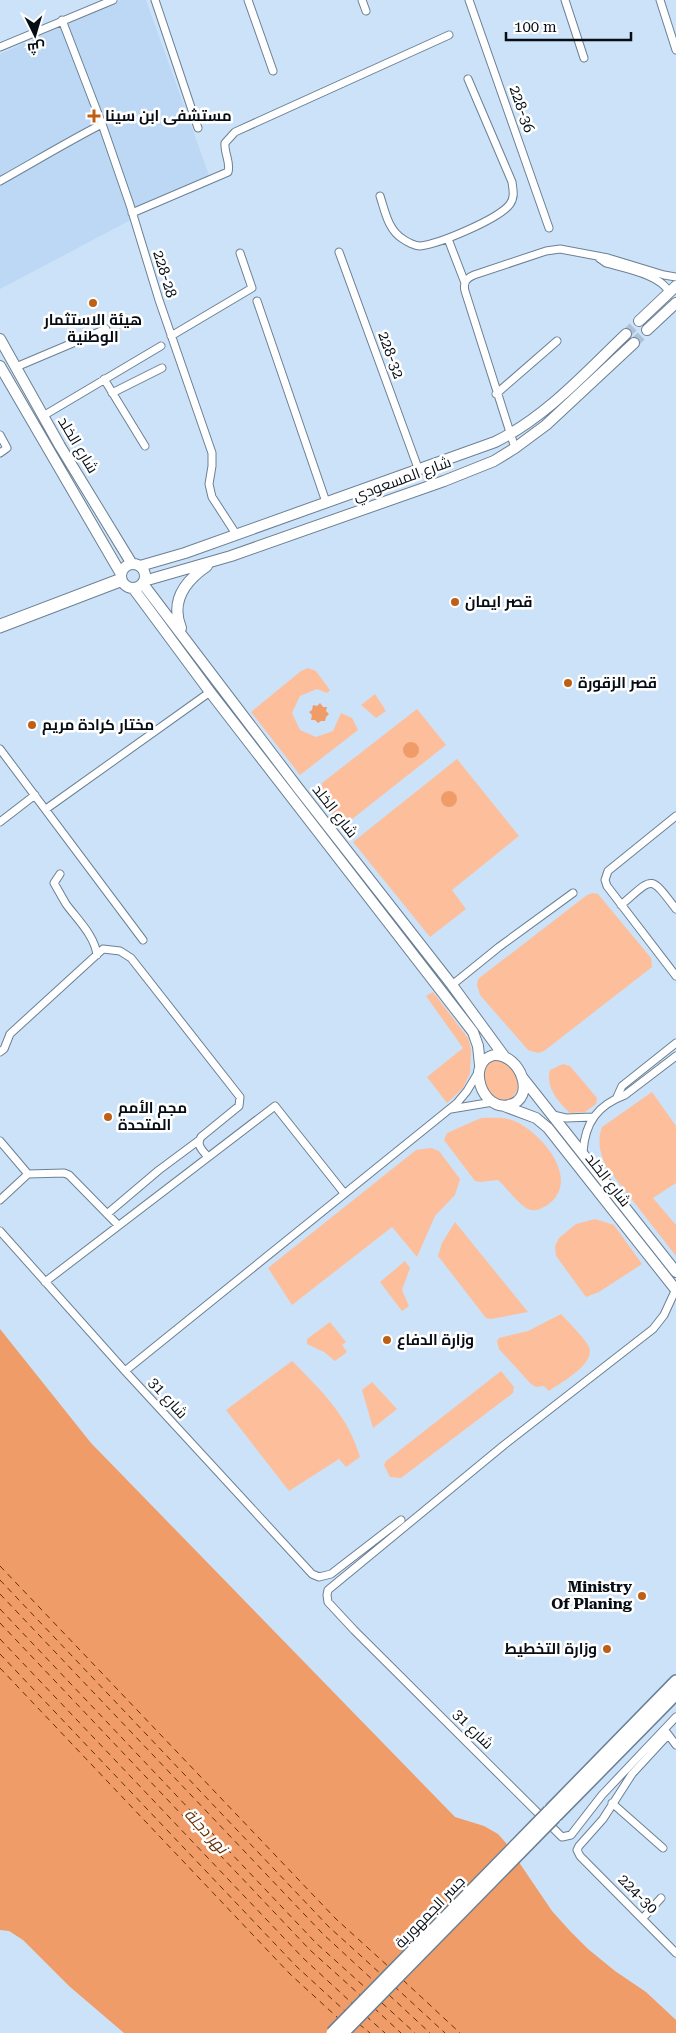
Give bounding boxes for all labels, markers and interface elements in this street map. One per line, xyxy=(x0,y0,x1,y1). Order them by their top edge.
north arrow xyxy=(10,10,60,60)
scale bar xyxy=(506,10,631,42)
text: 100 m xyxy=(514,18,557,36)
text: ش xyxy=(26,38,46,57)
street label: 228-36 xyxy=(506,83,538,135)
place label: مستشفى ابن سينا xyxy=(105,107,232,125)
marker: مستشفى ابن سينا xyxy=(87,109,101,123)
street label: 228-28 xyxy=(149,248,181,300)
marker: هيئة الاستثمار الوطنية xyxy=(87,297,99,309)
place label: هيئة الاستثمار الوطنية xyxy=(43,311,142,346)
street label: 228-32 xyxy=(374,329,408,381)
street label: شارع الخلد xyxy=(52,413,102,478)
street label: شارع المسعودي xyxy=(351,453,454,508)
place label: قصر ايمان xyxy=(465,593,532,611)
marker: قصر ايمان xyxy=(449,596,461,608)
place label: قصر الزقورة xyxy=(578,674,657,692)
marker: قصر الزقورة xyxy=(562,677,574,689)
place label: مختار كرادة مريم xyxy=(42,716,154,735)
marker: مختار كرادة مريم xyxy=(26,719,38,731)
street label: شارع الخلد xyxy=(307,781,361,842)
place label: مجم الأمم المتحدة xyxy=(118,1099,187,1134)
marker: مجم الأمم المتحدة xyxy=(102,1111,114,1123)
street label: شارع الخلد xyxy=(580,1150,634,1211)
place label: وزارة الدفاع xyxy=(397,1331,474,1350)
marker: وزارة الدفاع xyxy=(381,1334,393,1346)
street label: شارع 31 xyxy=(143,1374,191,1424)
place label: Ministry Of Planing xyxy=(551,1578,633,1613)
marker: Ministry Of Planing xyxy=(636,1590,648,1602)
place label: وزارة التخطيط xyxy=(505,1640,597,1658)
marker: وزارة التخطيط xyxy=(601,1643,613,1655)
street label: شارع 31 xyxy=(448,1705,497,1754)
water label: نهر دجلة xyxy=(180,1805,233,1859)
street label: 224-30 xyxy=(614,1870,662,1918)
street label: جسر الجمهورية xyxy=(391,1872,469,1952)

